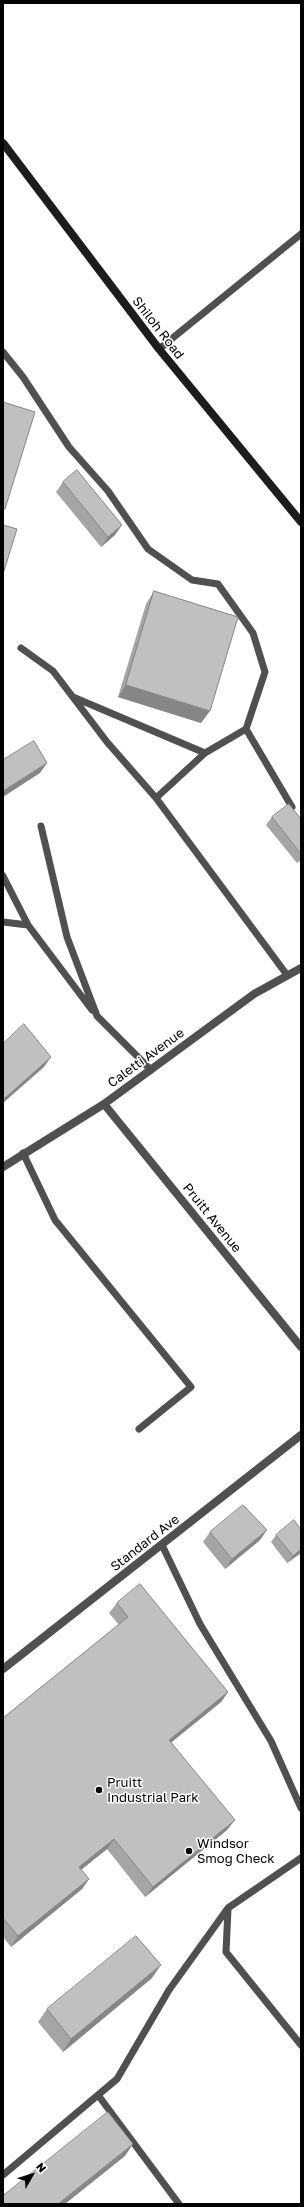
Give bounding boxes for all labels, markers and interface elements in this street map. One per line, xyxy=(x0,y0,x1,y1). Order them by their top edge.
street label: Shiloh Road xyxy=(129,294,187,362)
street label: Caletti Avenue xyxy=(105,1025,187,1091)
street label: Pruitt Avenue xyxy=(179,1180,245,1256)
street label: Standard Ave xyxy=(108,1511,182,1575)
place label: Pruitt Industrial Park xyxy=(107,1775,198,1806)
marker: Pruitt Industrial Park xyxy=(94,1785,104,1795)
place label: Windsor Smog Check xyxy=(197,1836,275,1867)
marker: Windsor Smog Check xyxy=(184,1846,194,1856)
north arrow xyxy=(12,2155,52,2195)
text: N xyxy=(34,2160,49,2174)

